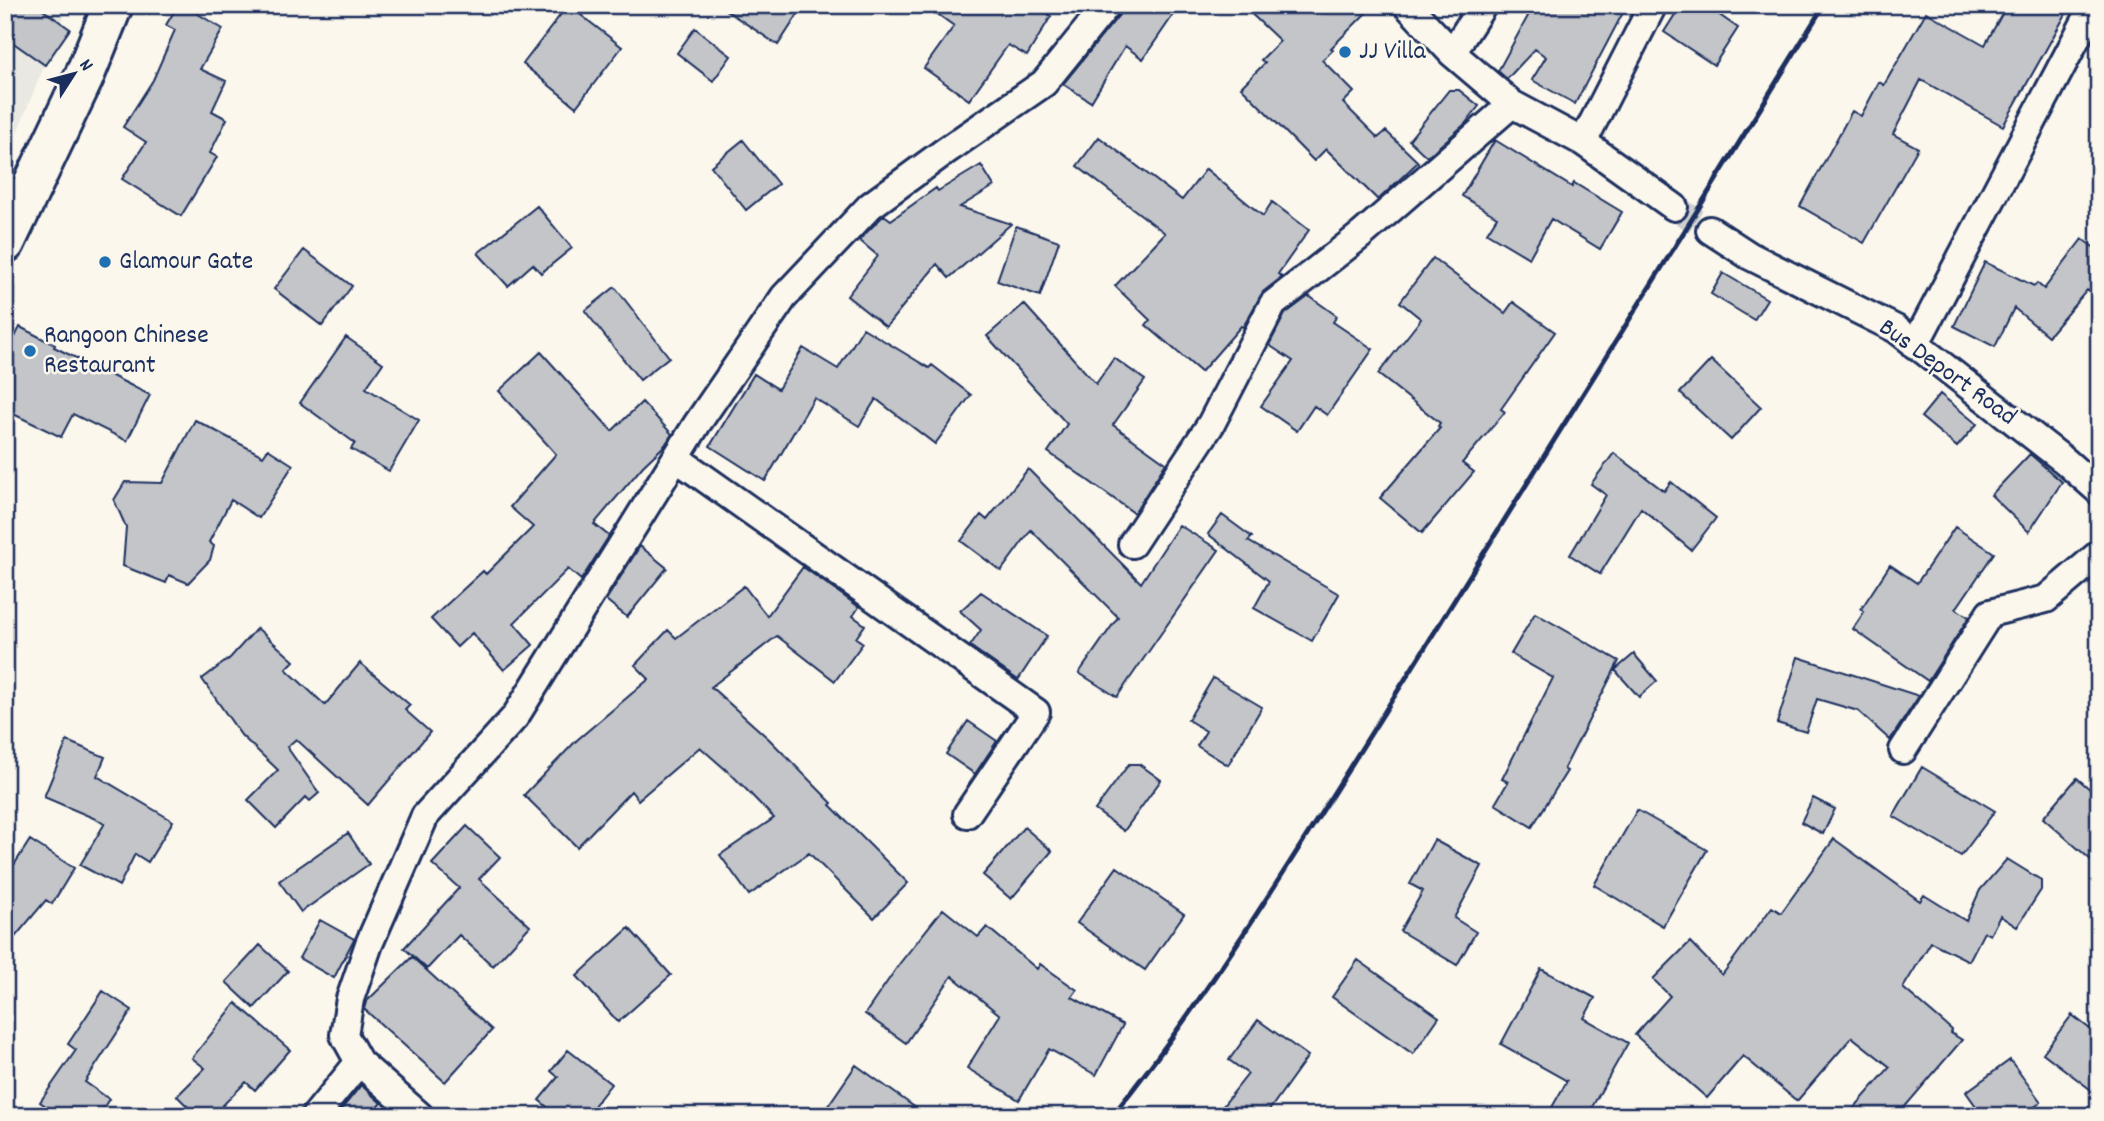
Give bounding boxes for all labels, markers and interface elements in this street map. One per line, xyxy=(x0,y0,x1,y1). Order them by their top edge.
place label: JJ Villa xyxy=(1359,34,1427,71)
north arrow xyxy=(38,38,108,108)
marker: JJ Villa xyxy=(1337,44,1353,60)
text: N xyxy=(71,54,99,78)
place label: Glamour Gate xyxy=(119,244,253,281)
marker: Glamour Gate xyxy=(97,254,113,270)
street label: Bus Deport Road xyxy=(1870,310,2024,436)
place label: Rangoon Chinese Restaurant xyxy=(44,318,209,385)
marker: Rangoon Chinese Restaurant xyxy=(22,343,38,359)

